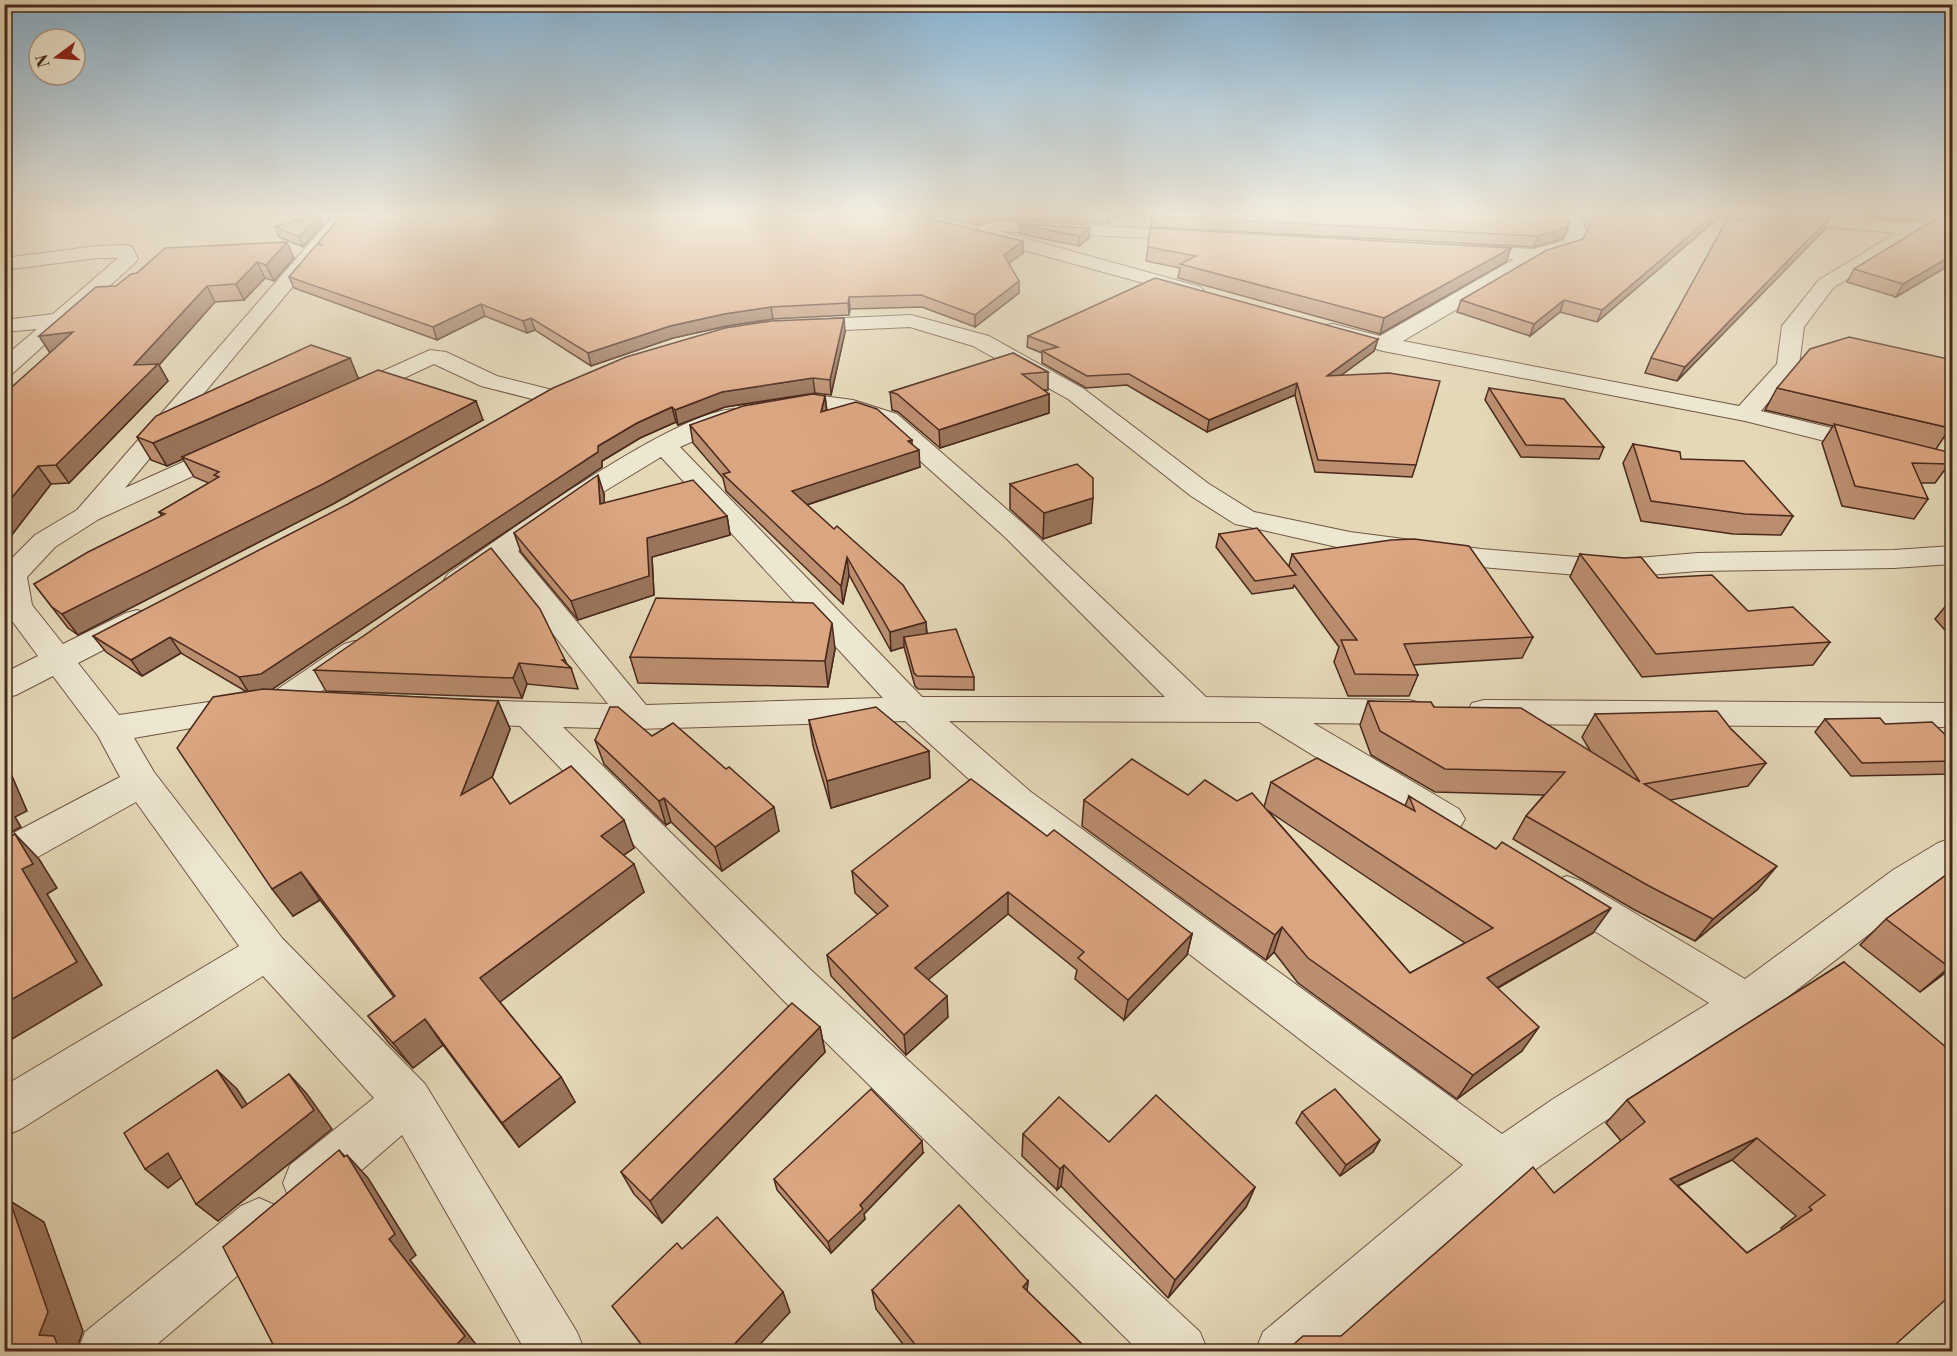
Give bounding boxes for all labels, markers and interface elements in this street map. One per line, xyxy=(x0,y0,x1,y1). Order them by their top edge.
north arrow xyxy=(27,27,87,87)
text: N xyxy=(32,52,55,70)

